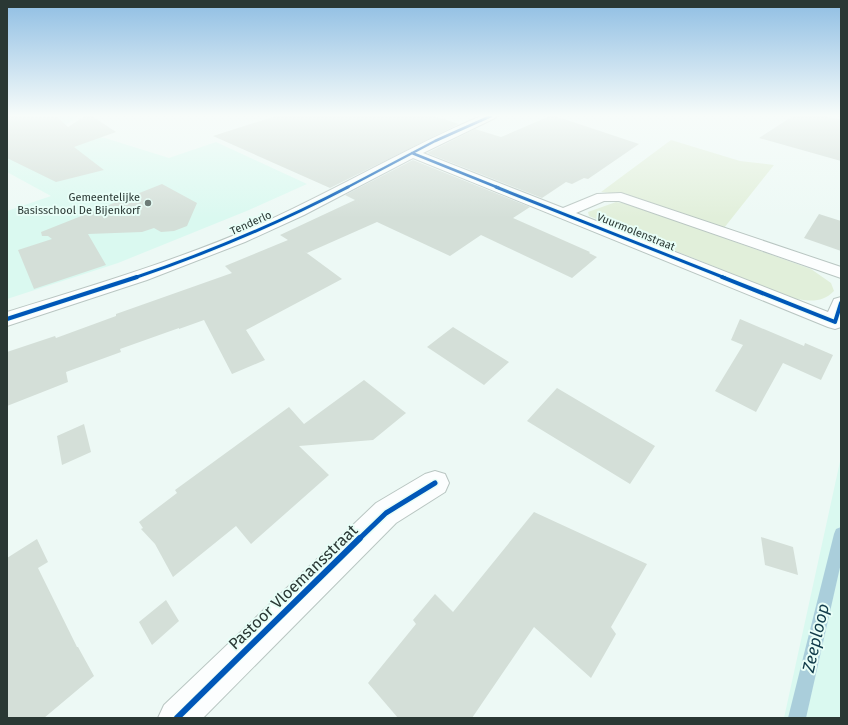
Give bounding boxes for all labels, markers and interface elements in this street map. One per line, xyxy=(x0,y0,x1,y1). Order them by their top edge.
place label: Gemeentelijke Basisschool De Bijenkorf xyxy=(17,191,141,217)
marker: Gemeentelijke Basisschool De Bijenkorf xyxy=(143,198,153,208)
street label: Tenderlo xyxy=(228,208,274,238)
street label: Vuurmolenstraat xyxy=(595,210,677,254)
street label: Pastoor Vloemansstraat xyxy=(225,520,362,653)
water label: Zeeploop xyxy=(798,602,834,675)

